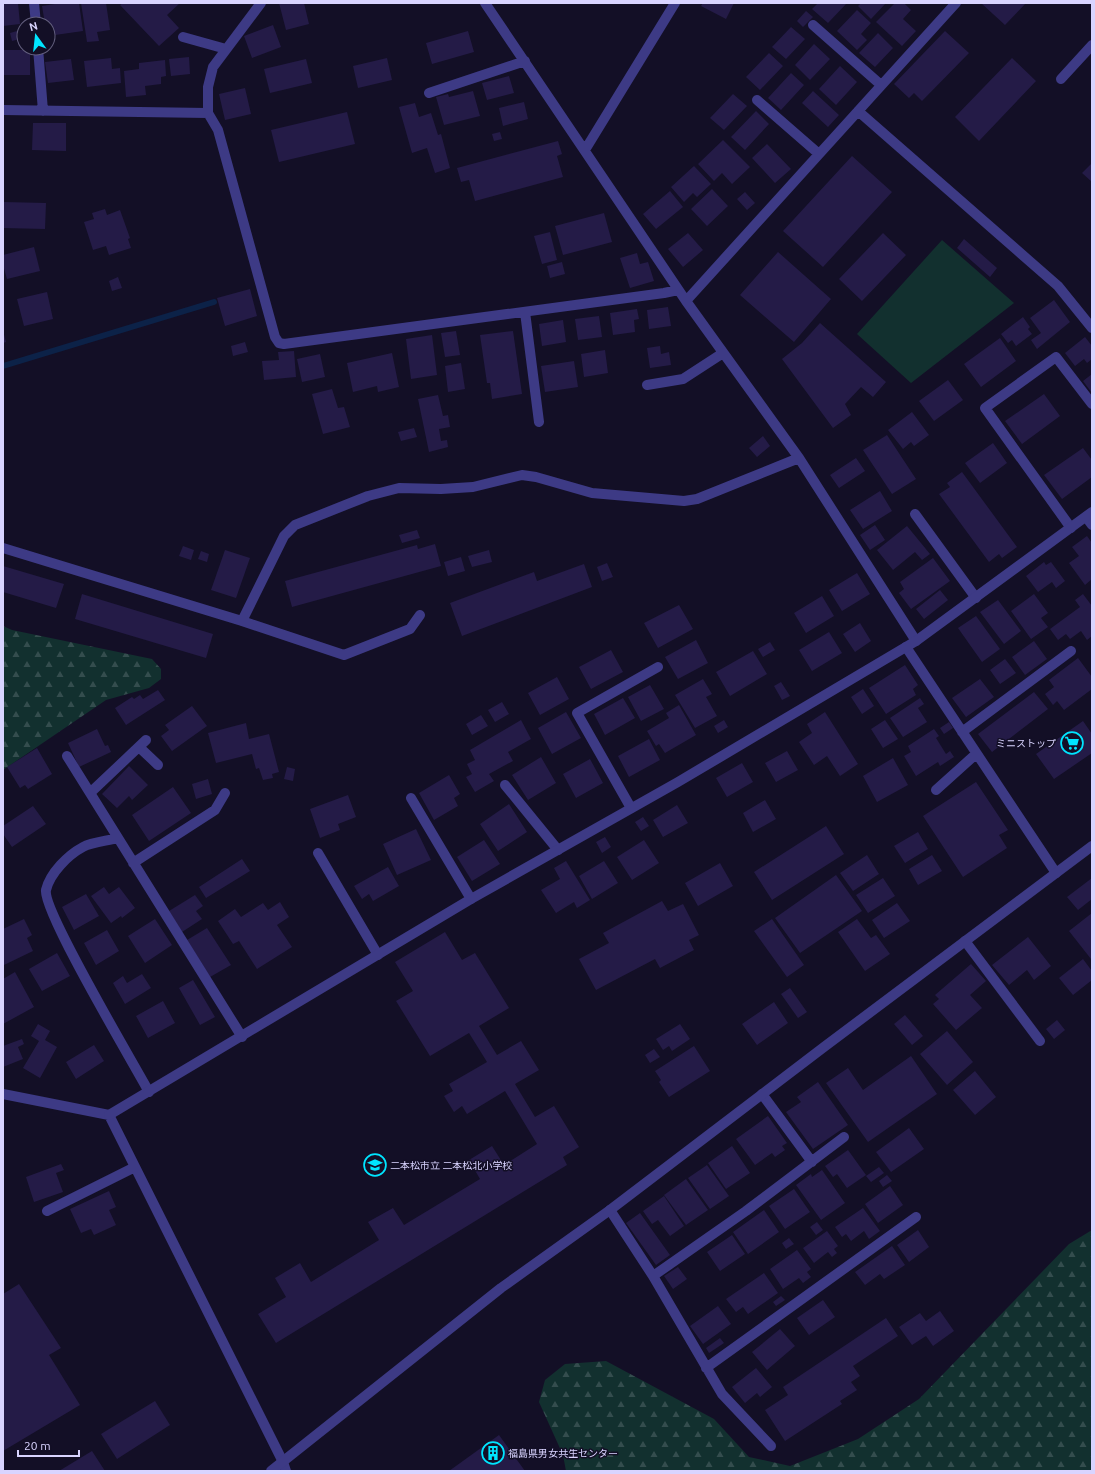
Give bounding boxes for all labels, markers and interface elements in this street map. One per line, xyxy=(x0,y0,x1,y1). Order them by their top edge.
north arrow xyxy=(16,16,56,56)
text: N xyxy=(28,19,39,33)
supermarket icon: ミニストップ xyxy=(1059,730,1085,756)
place label: ミニストップ xyxy=(996,738,1056,749)
school or university icon: 二本松市立 二本松北小学校 xyxy=(362,1152,388,1178)
place label: 二本松市立 二本松北小学校 xyxy=(390,1160,512,1171)
scale bar xyxy=(18,1432,79,1458)
text: 20 m xyxy=(24,1439,51,1452)
building icon: 福島県男女共生センター xyxy=(480,1440,506,1466)
place label: 福島県男女共生センター xyxy=(508,1448,618,1459)

